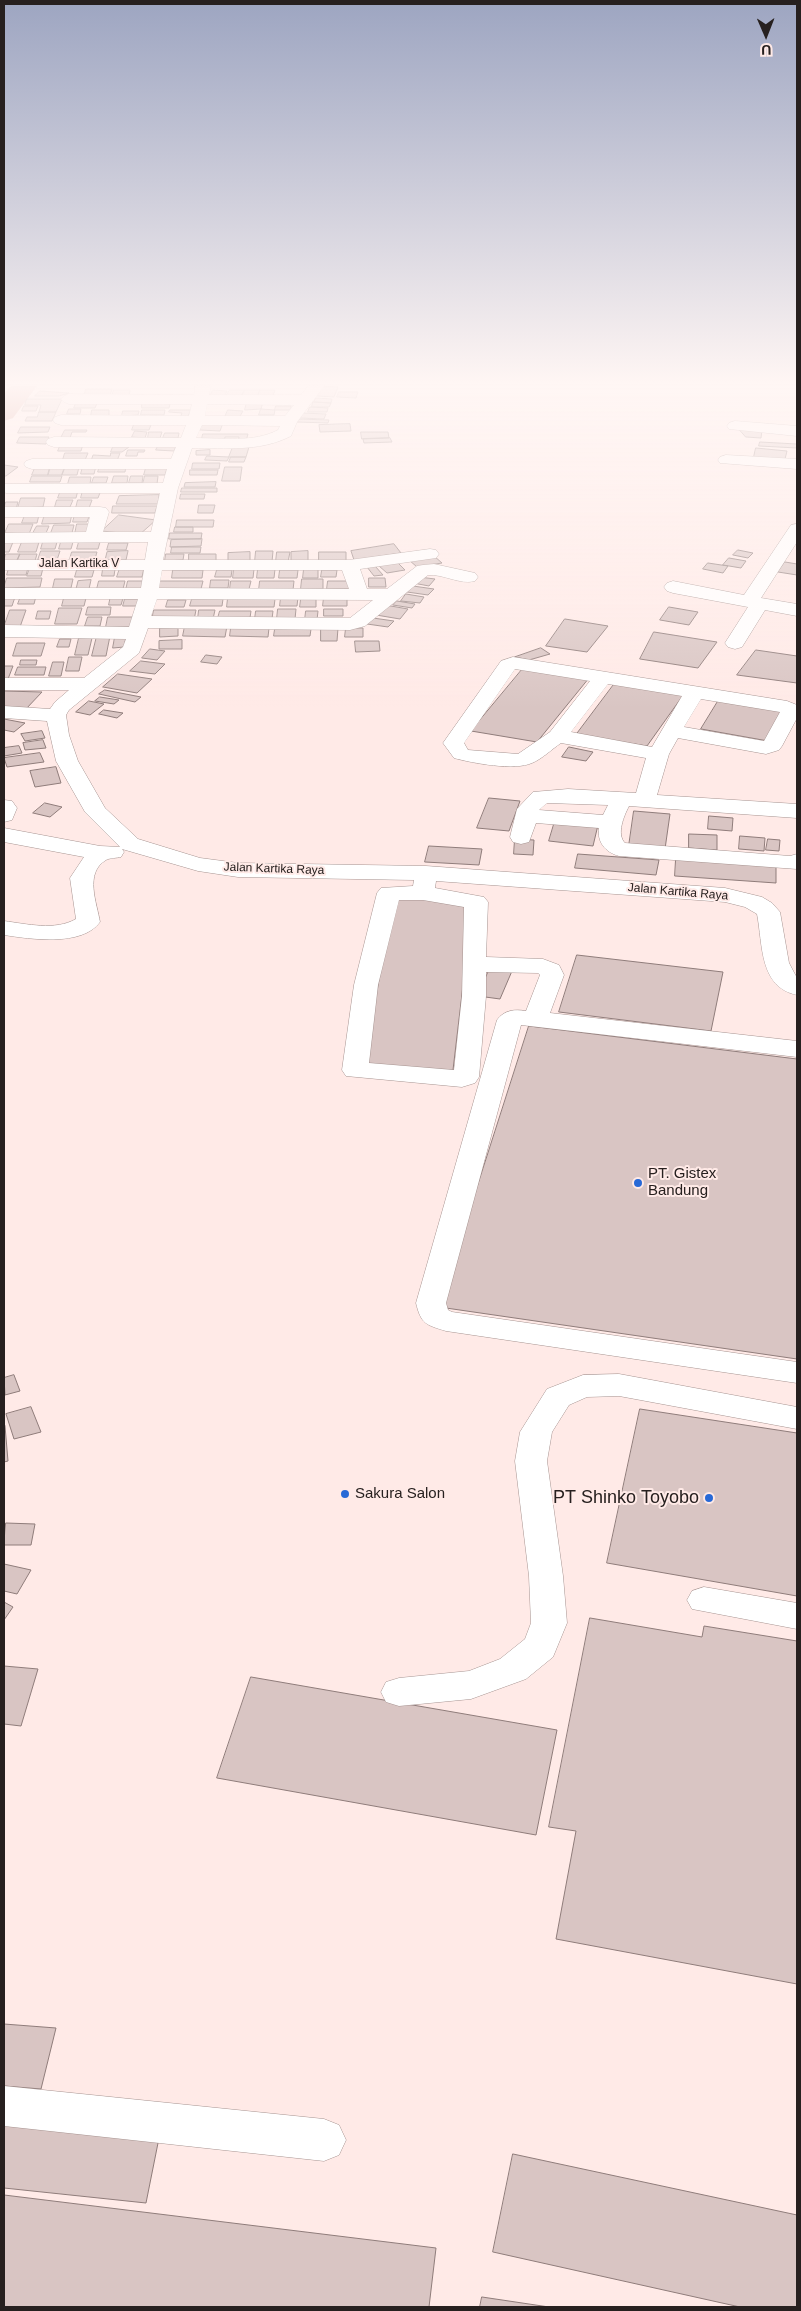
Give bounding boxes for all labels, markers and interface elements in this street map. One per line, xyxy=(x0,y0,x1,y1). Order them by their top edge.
north arrow xyxy=(741,10,791,60)
text: U xyxy=(761,42,771,58)
street label: Jalan Kartika V xyxy=(39,557,119,571)
street label: Jalan Kartika Raya xyxy=(223,860,325,878)
street label: Jalan Kartika Raya xyxy=(627,880,729,904)
place label: PT. Gistex Bandung xyxy=(648,1165,716,1200)
marker: PT. Gistex Bandung xyxy=(632,1177,644,1189)
place label: Sakura Salon xyxy=(355,1485,445,1503)
place label: PT Shinko Toyobo xyxy=(553,1487,699,1509)
marker: Sakura Salon xyxy=(339,1488,351,1500)
marker: PT Shinko Toyobo xyxy=(703,1492,715,1504)

